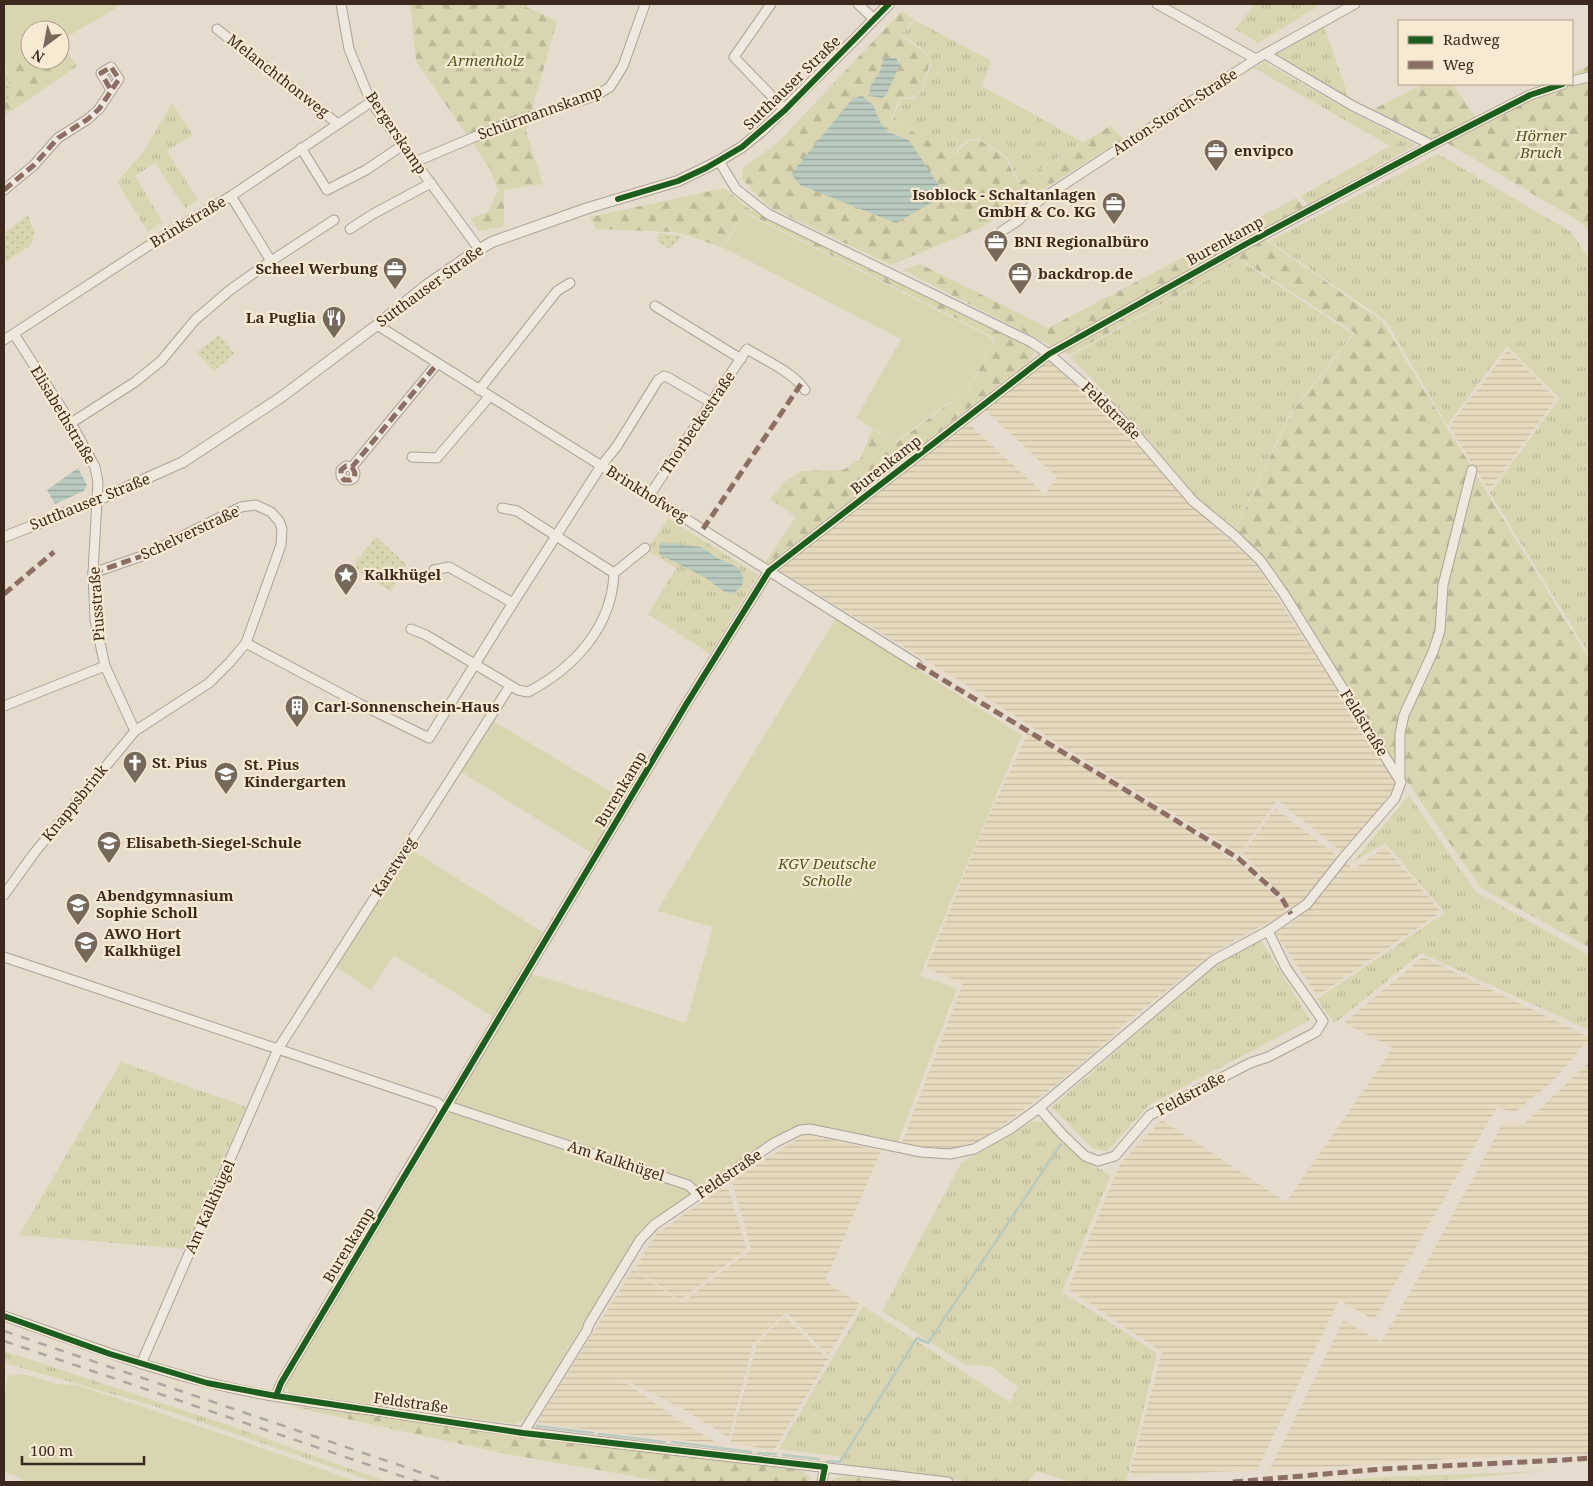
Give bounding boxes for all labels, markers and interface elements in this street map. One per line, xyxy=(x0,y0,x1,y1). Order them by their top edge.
north arrow xyxy=(20,20,70,70)
legend xyxy=(1398,20,1573,85)
street label: Melanchthonweg xyxy=(224,29,334,121)
text: Radweg xyxy=(1443,29,1500,49)
street label: Sutthauser Straße xyxy=(738,31,844,134)
text: N xyxy=(28,45,48,67)
park label: Armenholz xyxy=(446,50,525,70)
text: Weg xyxy=(1443,54,1474,74)
street label: Anton-Storch-Straße xyxy=(1108,63,1241,159)
street label: Schürmannskamp xyxy=(475,80,605,144)
street label: Bergerskamp xyxy=(362,87,432,178)
park label: Hörner Bruch xyxy=(1515,125,1567,162)
office icon: envipco xyxy=(1203,138,1229,172)
place label: envipco xyxy=(1234,140,1294,160)
place label: Isoblock - Schaltanlagen GmbH & Co. KG xyxy=(912,184,1096,221)
street label: Brinkstraße xyxy=(146,191,229,252)
office icon: Isoblock - Schaltanlagen GmbH & Co. KG xyxy=(1101,191,1127,225)
street label: Burenkamp xyxy=(1183,211,1266,269)
office icon: BNI Regionalbüro xyxy=(983,229,1009,263)
place label: BNI Regionalbüro xyxy=(1014,231,1149,251)
street label: Sutthauser Straße xyxy=(372,240,487,331)
office icon: Scheel Werbung xyxy=(382,256,408,290)
place label: Scheel Werbung xyxy=(255,258,379,278)
office icon: backdrop.de xyxy=(1007,261,1033,295)
place label: backdrop.de xyxy=(1038,263,1133,283)
restaurant icon: La Puglia xyxy=(321,305,347,339)
place label: La Puglia xyxy=(246,307,316,327)
street label: Elisabethstraße xyxy=(27,362,101,467)
street label: Thorbeckestraße xyxy=(655,367,739,478)
street label: Feldstraße xyxy=(1078,377,1146,444)
street label: Burenkamp xyxy=(846,430,925,498)
street label: Brinkhofweg xyxy=(603,460,692,526)
street label: Sutthauser Straße xyxy=(27,468,153,534)
street label: Schelverstraße xyxy=(137,501,242,564)
place icon: Kalkhügel xyxy=(333,562,359,596)
place label: Kalkhügel xyxy=(364,564,442,584)
street label: Piusstraße xyxy=(83,566,109,642)
street label: Feldstraße xyxy=(1336,685,1393,760)
building icon: Carl-Sonnenschein-Haus xyxy=(284,694,310,728)
place label: Carl-Sonnenschein-Haus xyxy=(314,696,499,716)
street label: Burenkamp xyxy=(590,747,651,830)
church icon: St. Pius xyxy=(122,750,148,784)
place label: St. Pius xyxy=(152,752,207,772)
place label: St. Pius Kindergarten xyxy=(244,754,346,791)
street label: Knappsbrink xyxy=(37,760,111,845)
school or university icon: St. Pius Kindergarten xyxy=(213,761,239,795)
school or university icon: Elisabeth-Siegel-Schule xyxy=(96,830,122,864)
place label: Elisabeth-Siegel-Schule xyxy=(126,832,302,852)
street label: Karstweg xyxy=(367,833,420,900)
park label: KGV Deutsche Scholle xyxy=(777,853,877,890)
place label: Abendgymnasium Sophie Scholl xyxy=(96,885,234,922)
school or university icon: Abendgymnasium Sophie Scholl xyxy=(65,892,91,926)
place label: AWO Hort Kalkhügel xyxy=(104,923,182,960)
school or university icon: AWO Hort Kalkhügel xyxy=(73,930,99,964)
street label: Feldstraße xyxy=(1153,1067,1228,1120)
street label: Am Kalkhügel xyxy=(565,1135,668,1185)
street label: Feldstraße xyxy=(692,1144,765,1202)
street label: Am Kalkhügel xyxy=(179,1156,239,1257)
street label: Burenkamp xyxy=(318,1203,379,1286)
street label: Feldstraße xyxy=(373,1387,450,1417)
scale bar xyxy=(22,1434,145,1466)
text: 100 m xyxy=(30,1440,73,1460)

